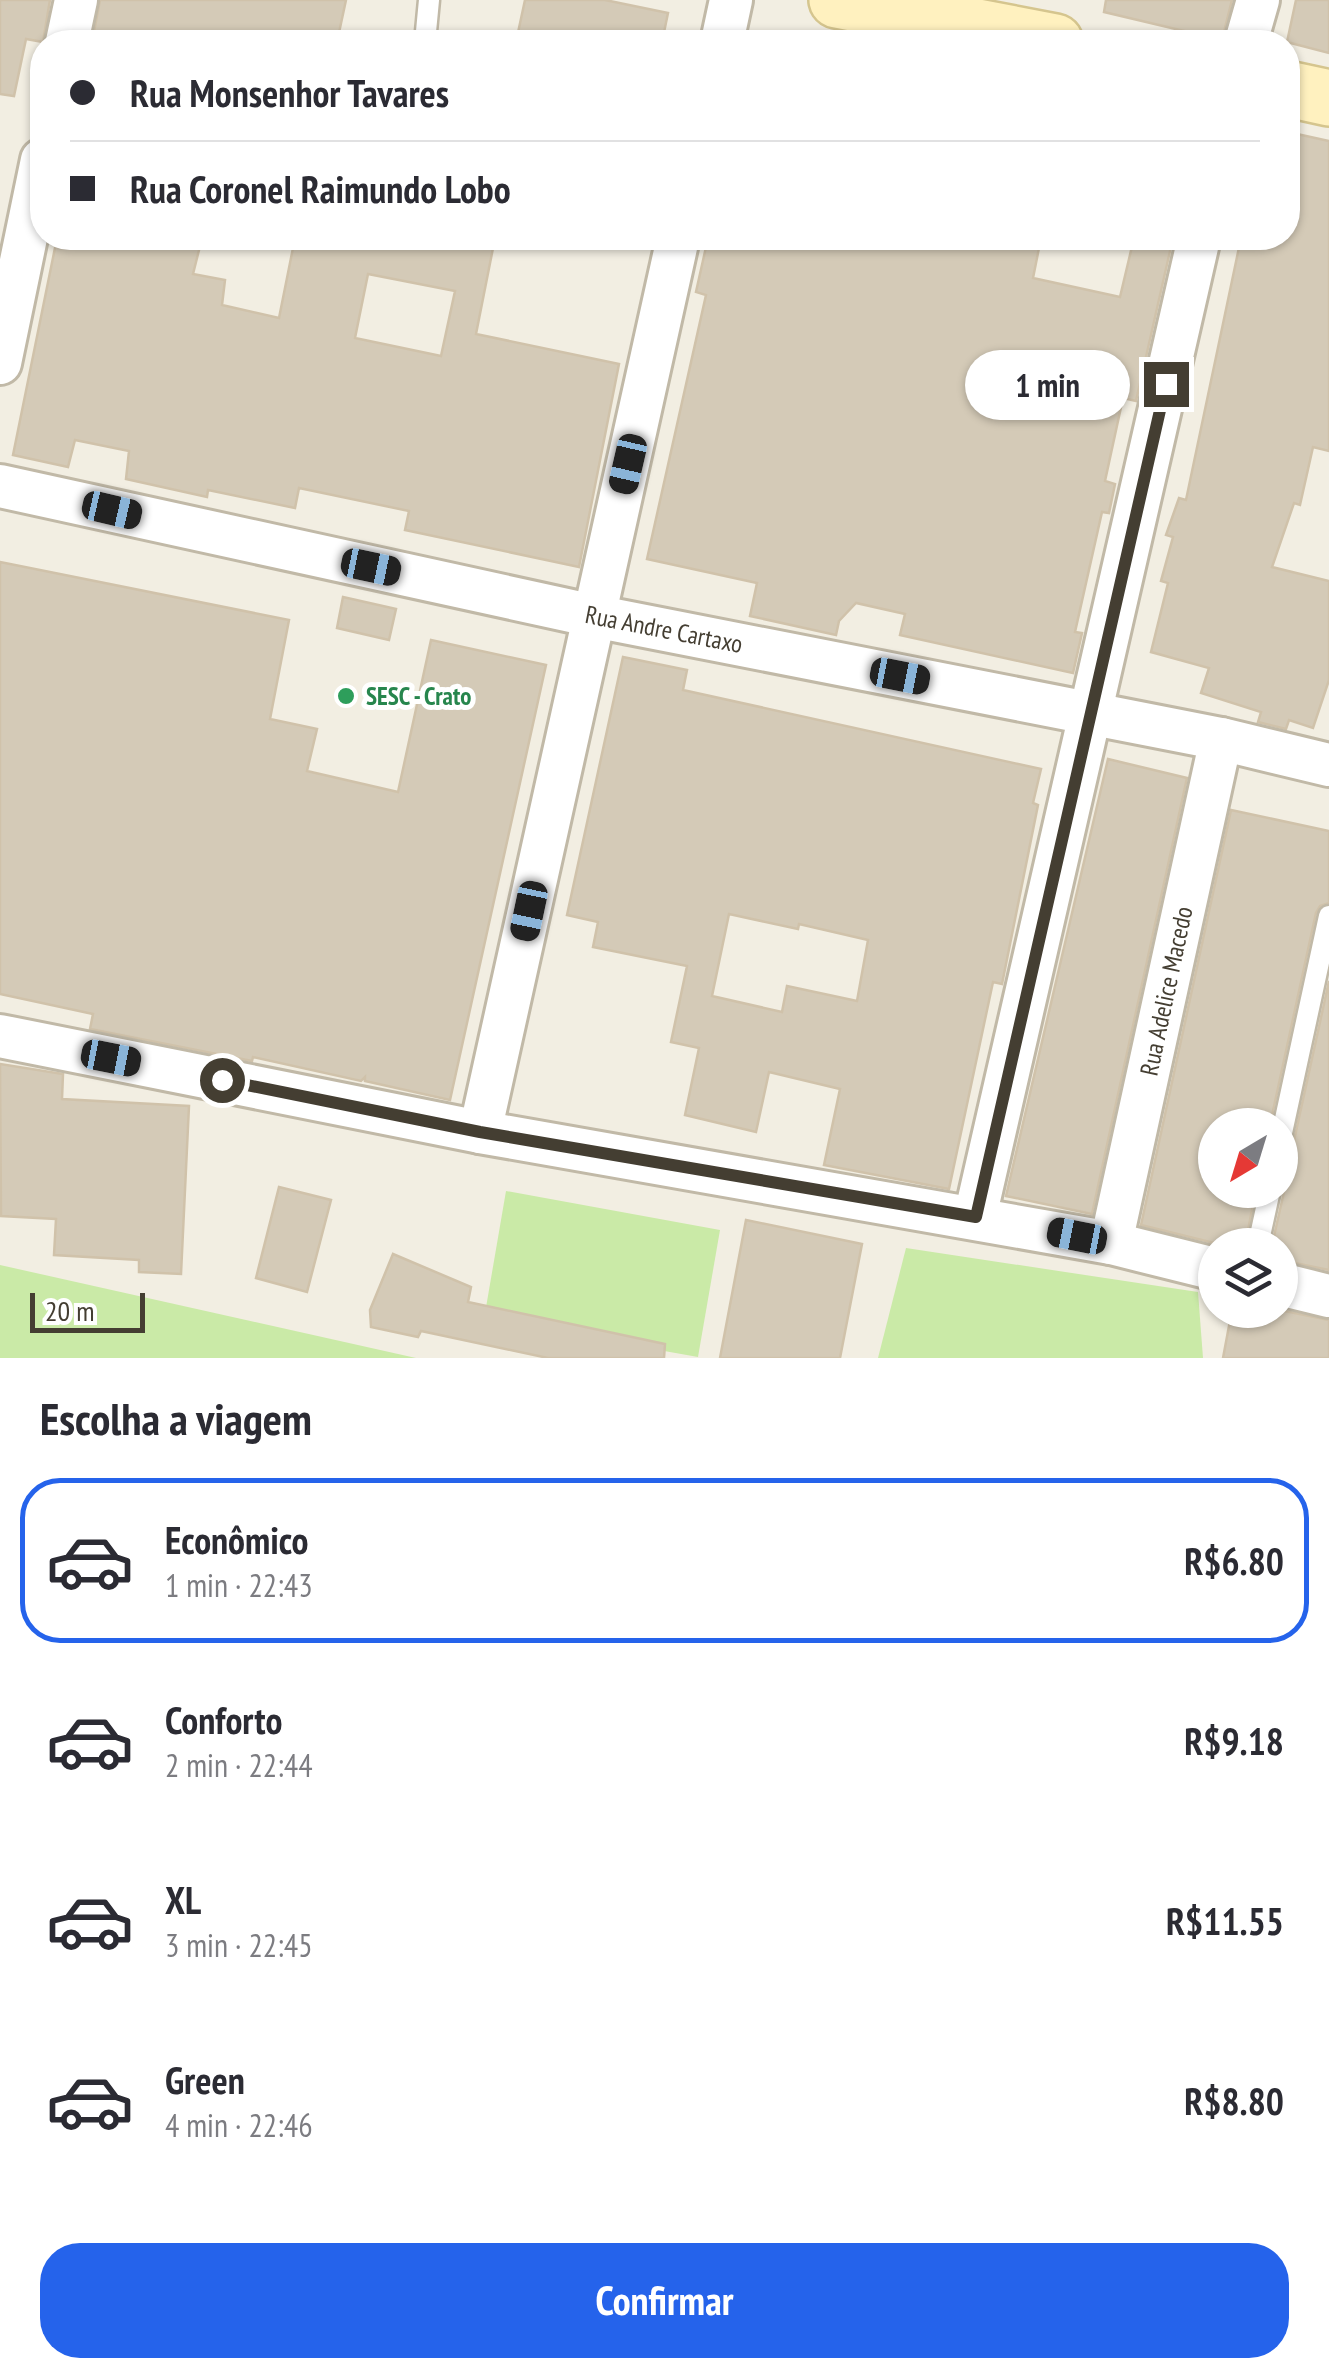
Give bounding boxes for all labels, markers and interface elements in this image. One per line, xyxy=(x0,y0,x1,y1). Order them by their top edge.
text: Rua Monsenhor Tavares xyxy=(130,68,449,117)
text: Rua Coronel Raimundo Lobo xyxy=(130,164,511,213)
callout: 1 min xyxy=(966,349,1131,419)
route end xyxy=(1144,362,1189,407)
text: 1 min xyxy=(1015,364,1080,406)
car xyxy=(607,431,649,497)
car xyxy=(79,489,145,531)
car xyxy=(339,546,403,588)
street label: Rua Andre Cartaxo xyxy=(583,598,745,660)
car xyxy=(868,656,932,696)
place label: SESC - Crato xyxy=(366,680,471,712)
marker: SESC - Crato xyxy=(335,685,357,707)
car xyxy=(508,879,550,943)
street label: Rua Adelice Macedo xyxy=(1132,903,1200,1079)
car xyxy=(79,1038,143,1078)
route start xyxy=(200,1058,245,1103)
north arrow xyxy=(1198,1108,1298,1208)
map controls xyxy=(1198,1108,1298,1328)
car xyxy=(1045,1216,1109,1256)
button: layers xyxy=(1198,1228,1298,1328)
scale bar xyxy=(30,1288,145,1332)
text: 20 m xyxy=(45,1292,94,1329)
text: Escolha a viagem xyxy=(40,1389,312,1447)
text: Econômico xyxy=(165,1515,309,1564)
icon: car xyxy=(45,1516,135,1606)
text: R$6.80 xyxy=(1184,1536,1284,1585)
text: 1 min · 22:43 xyxy=(165,1564,313,1606)
text: Conforto xyxy=(165,1695,282,1744)
icon: car xyxy=(45,1696,135,1786)
text: R$9.18 xyxy=(1184,1716,1284,1765)
text: 2 min · 22:44 xyxy=(165,1744,313,1786)
text: XL xyxy=(165,1875,201,1924)
icon: car xyxy=(45,1876,135,1966)
text: R$11.55 xyxy=(1166,1896,1284,1945)
text: 3 min · 22:45 xyxy=(165,1924,313,1966)
text: Green xyxy=(165,2055,245,2104)
icon: car xyxy=(45,2056,135,2146)
text: R$8.80 xyxy=(1184,2076,1284,2125)
text: 4 min · 22:46 xyxy=(165,2104,313,2146)
button: Confirmar xyxy=(40,2243,1289,2358)

